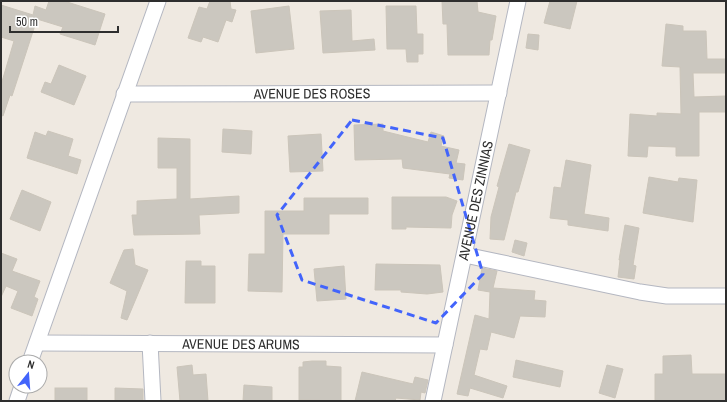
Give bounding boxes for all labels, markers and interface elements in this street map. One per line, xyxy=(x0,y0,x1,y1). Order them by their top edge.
scale bar xyxy=(10,8,118,34)
text: 50 m xyxy=(16,14,38,30)
street label: AVENUE DES ROSES xyxy=(253,84,371,103)
street label: AVENUE DES ZINNIAS xyxy=(454,139,497,263)
street label: AVENUE DES ARUMS xyxy=(181,335,300,353)
north arrow xyxy=(8,354,48,394)
text: N xyxy=(26,357,36,372)

